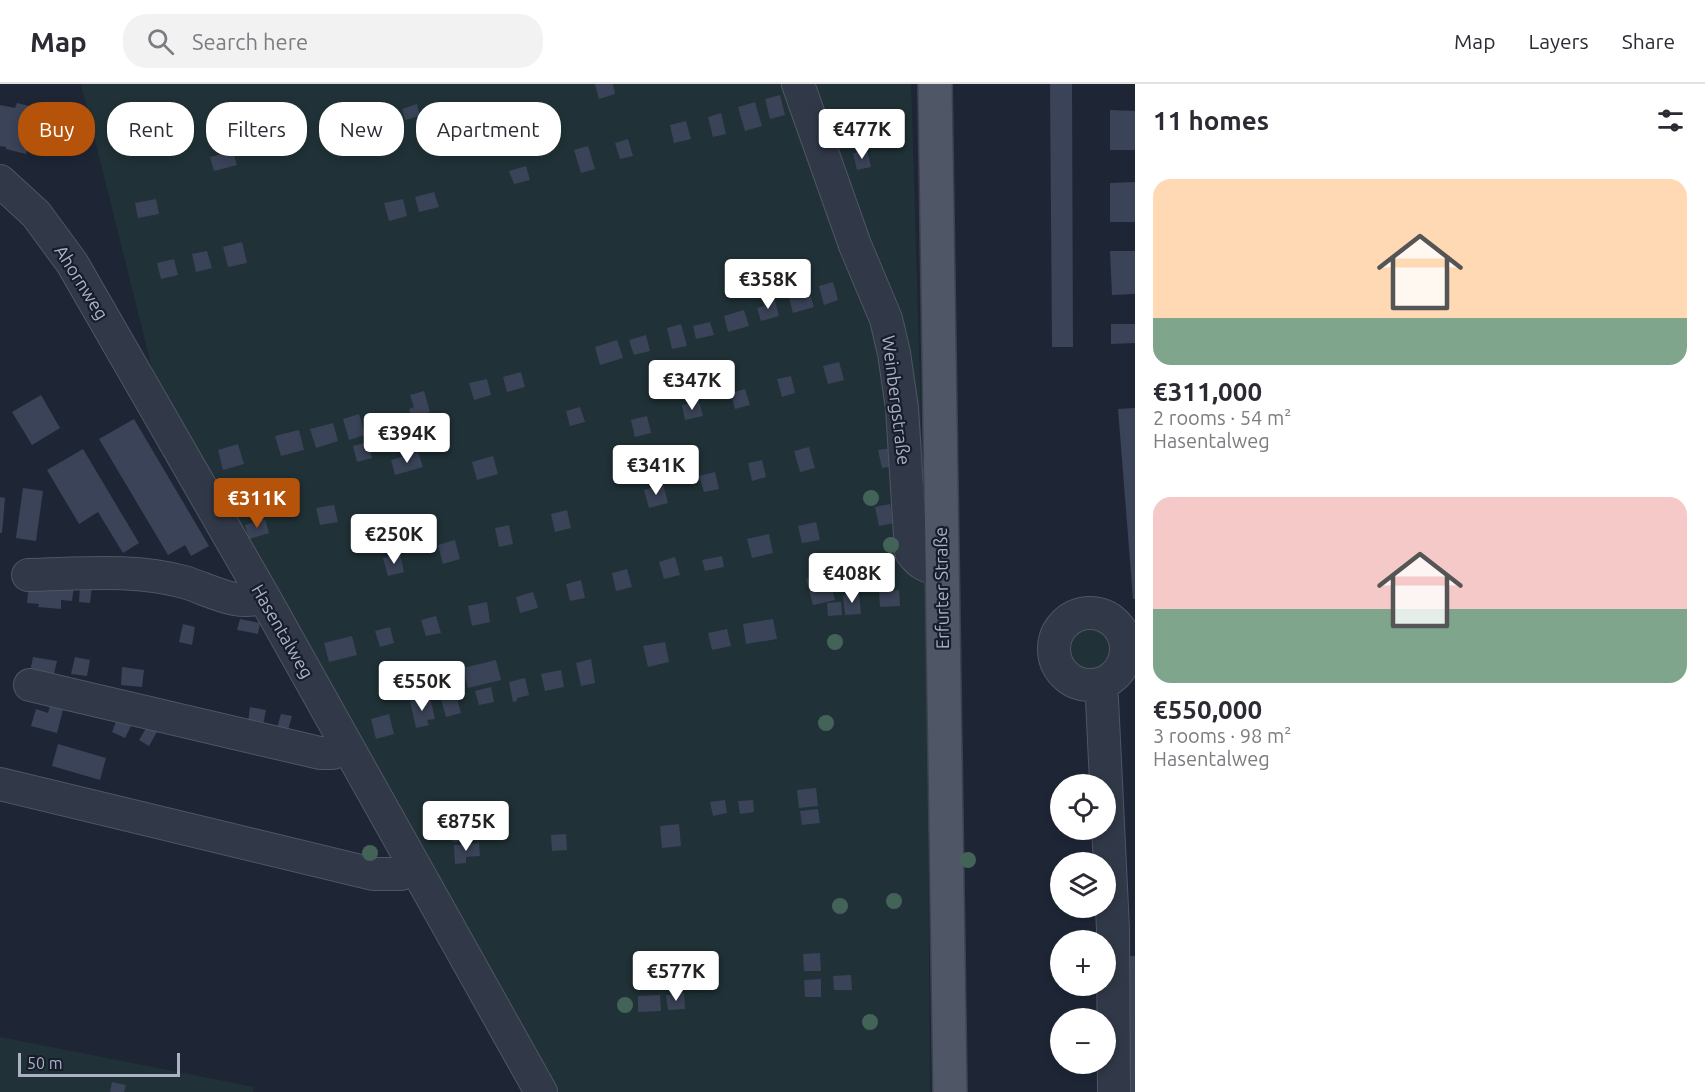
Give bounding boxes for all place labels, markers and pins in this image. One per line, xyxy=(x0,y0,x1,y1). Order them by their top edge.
pin: €477K xyxy=(820,109,904,160)
pin: €358K xyxy=(726,259,810,310)
pin: €347K xyxy=(650,360,734,411)
pin: €394K xyxy=(365,413,449,464)
pin: €341K xyxy=(614,445,698,496)
pin: €311K xyxy=(215,478,299,529)
pin: €250K xyxy=(352,514,436,565)
pin: €408K xyxy=(810,553,894,604)
pin: €550K xyxy=(380,661,464,712)
pin: €875K xyxy=(424,801,508,852)
pin: €577K xyxy=(634,951,718,1002)

